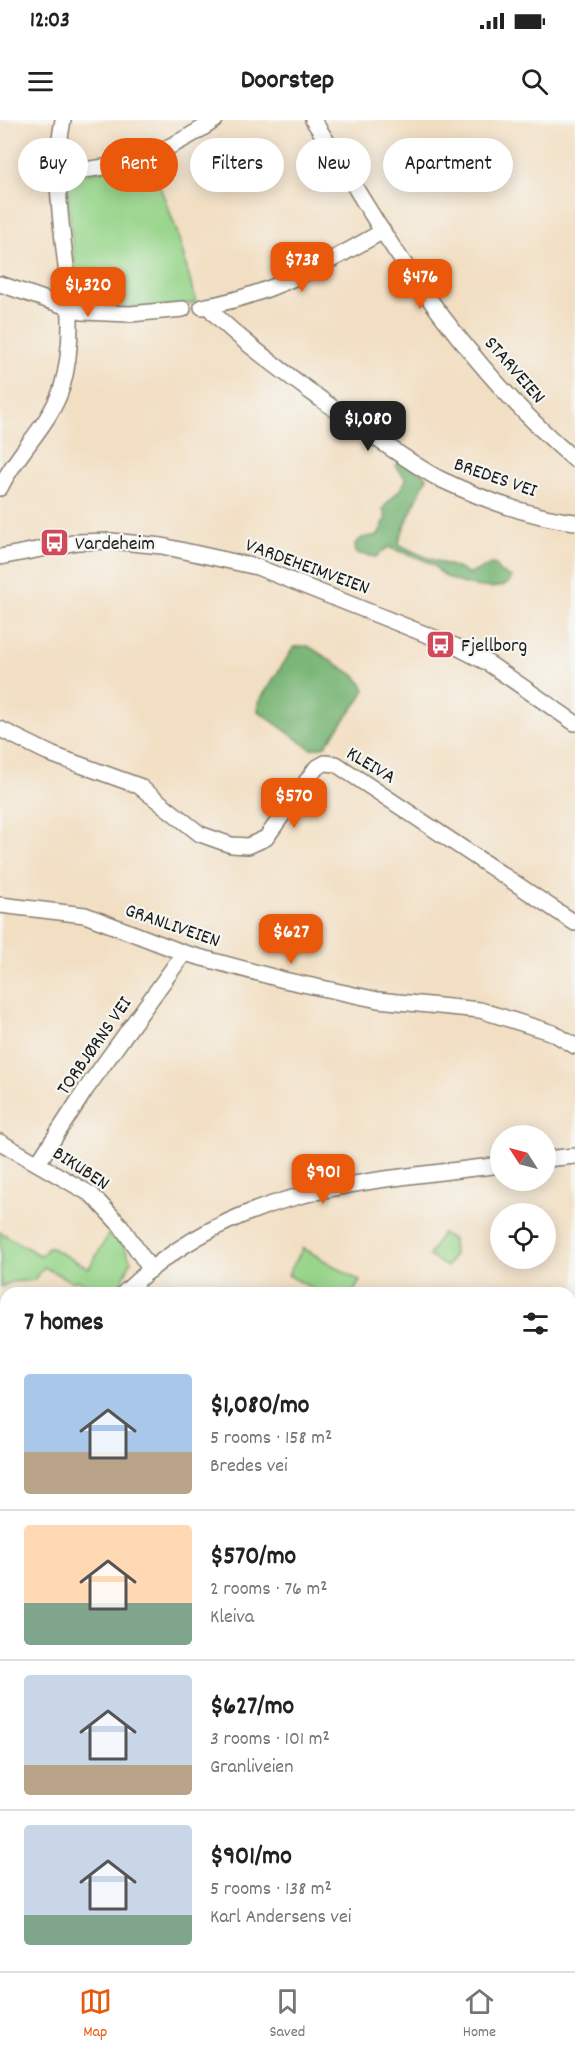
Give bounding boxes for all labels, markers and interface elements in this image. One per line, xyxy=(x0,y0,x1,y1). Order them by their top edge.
text: 12:03 xyxy=(30,6,70,37)
text: Doorstep xyxy=(241,62,334,101)
icon: menu xyxy=(24,65,57,98)
icon: search xyxy=(518,65,551,98)
chip: Buy xyxy=(18,138,88,192)
chip: Rent xyxy=(100,138,178,192)
chip: Filters xyxy=(190,138,284,192)
chip: New xyxy=(296,138,371,192)
chip: Apartment xyxy=(383,138,513,192)
pin: $738 xyxy=(266,242,338,293)
text: $738 xyxy=(285,247,319,275)
pin: $476 xyxy=(384,259,456,310)
text: $476 xyxy=(402,264,438,292)
pin: $1,320 xyxy=(39,267,137,318)
text: $1,320 xyxy=(65,272,111,300)
street label: STARVEIEN xyxy=(476,331,551,411)
pin: $1,080 xyxy=(319,401,417,452)
text: $1,080 xyxy=(344,406,392,434)
street label: BREDES VEI xyxy=(450,452,540,506)
bus stop icon: Vardeheim xyxy=(38,526,70,558)
place label: Vardeheim xyxy=(75,531,155,559)
street label: VARDEHEIMVEIEN xyxy=(241,532,373,603)
bus stop icon: Fjellborg xyxy=(424,628,456,660)
place label: Fjellborg xyxy=(461,633,527,661)
street label: KLEIVA xyxy=(340,741,401,792)
pin: $570 xyxy=(258,778,330,829)
text: $570 xyxy=(275,783,313,811)
street label: GRANLIVEIEN xyxy=(121,898,223,956)
pin: $627 xyxy=(255,914,327,965)
text: $627 xyxy=(273,919,309,947)
street label: TORBJØRNS VEI xyxy=(51,992,140,1102)
north arrow xyxy=(490,1125,556,1191)
map controls xyxy=(490,1125,556,1269)
street label: BIKUBEN xyxy=(46,1141,114,1198)
pin: $901 xyxy=(287,1154,359,1205)
text: $901 xyxy=(306,1159,340,1187)
button: locate xyxy=(490,1203,556,1269)
text: 7 homes xyxy=(24,1305,104,1342)
icon: filters xyxy=(519,1307,552,1340)
text: $1,080/mo xyxy=(210,1388,309,1425)
icon: home xyxy=(72,1398,144,1470)
text: 5 rooms · 158 m² xyxy=(210,1425,332,1453)
text: Bredes vei xyxy=(210,1453,288,1481)
text: $570/mo xyxy=(210,1539,296,1576)
icon: home xyxy=(72,1549,144,1621)
text: 2 rooms · 76 m² xyxy=(210,1576,328,1604)
text: Kleiva xyxy=(210,1604,254,1632)
text: $627/mo xyxy=(210,1689,294,1726)
icon: home xyxy=(72,1699,144,1771)
text: 3 rooms · 101 m² xyxy=(210,1726,330,1754)
text: Granliveien xyxy=(210,1754,293,1782)
text: $901/mo xyxy=(210,1839,292,1876)
icon: home xyxy=(72,1849,144,1921)
text: 5 rooms · 138 m² xyxy=(210,1876,332,1904)
text: Karl Andersens vei xyxy=(210,1904,351,1932)
tab: Map xyxy=(79,1985,112,2044)
tab: Saved xyxy=(269,1985,305,2044)
tab: Home xyxy=(463,1985,496,2044)

